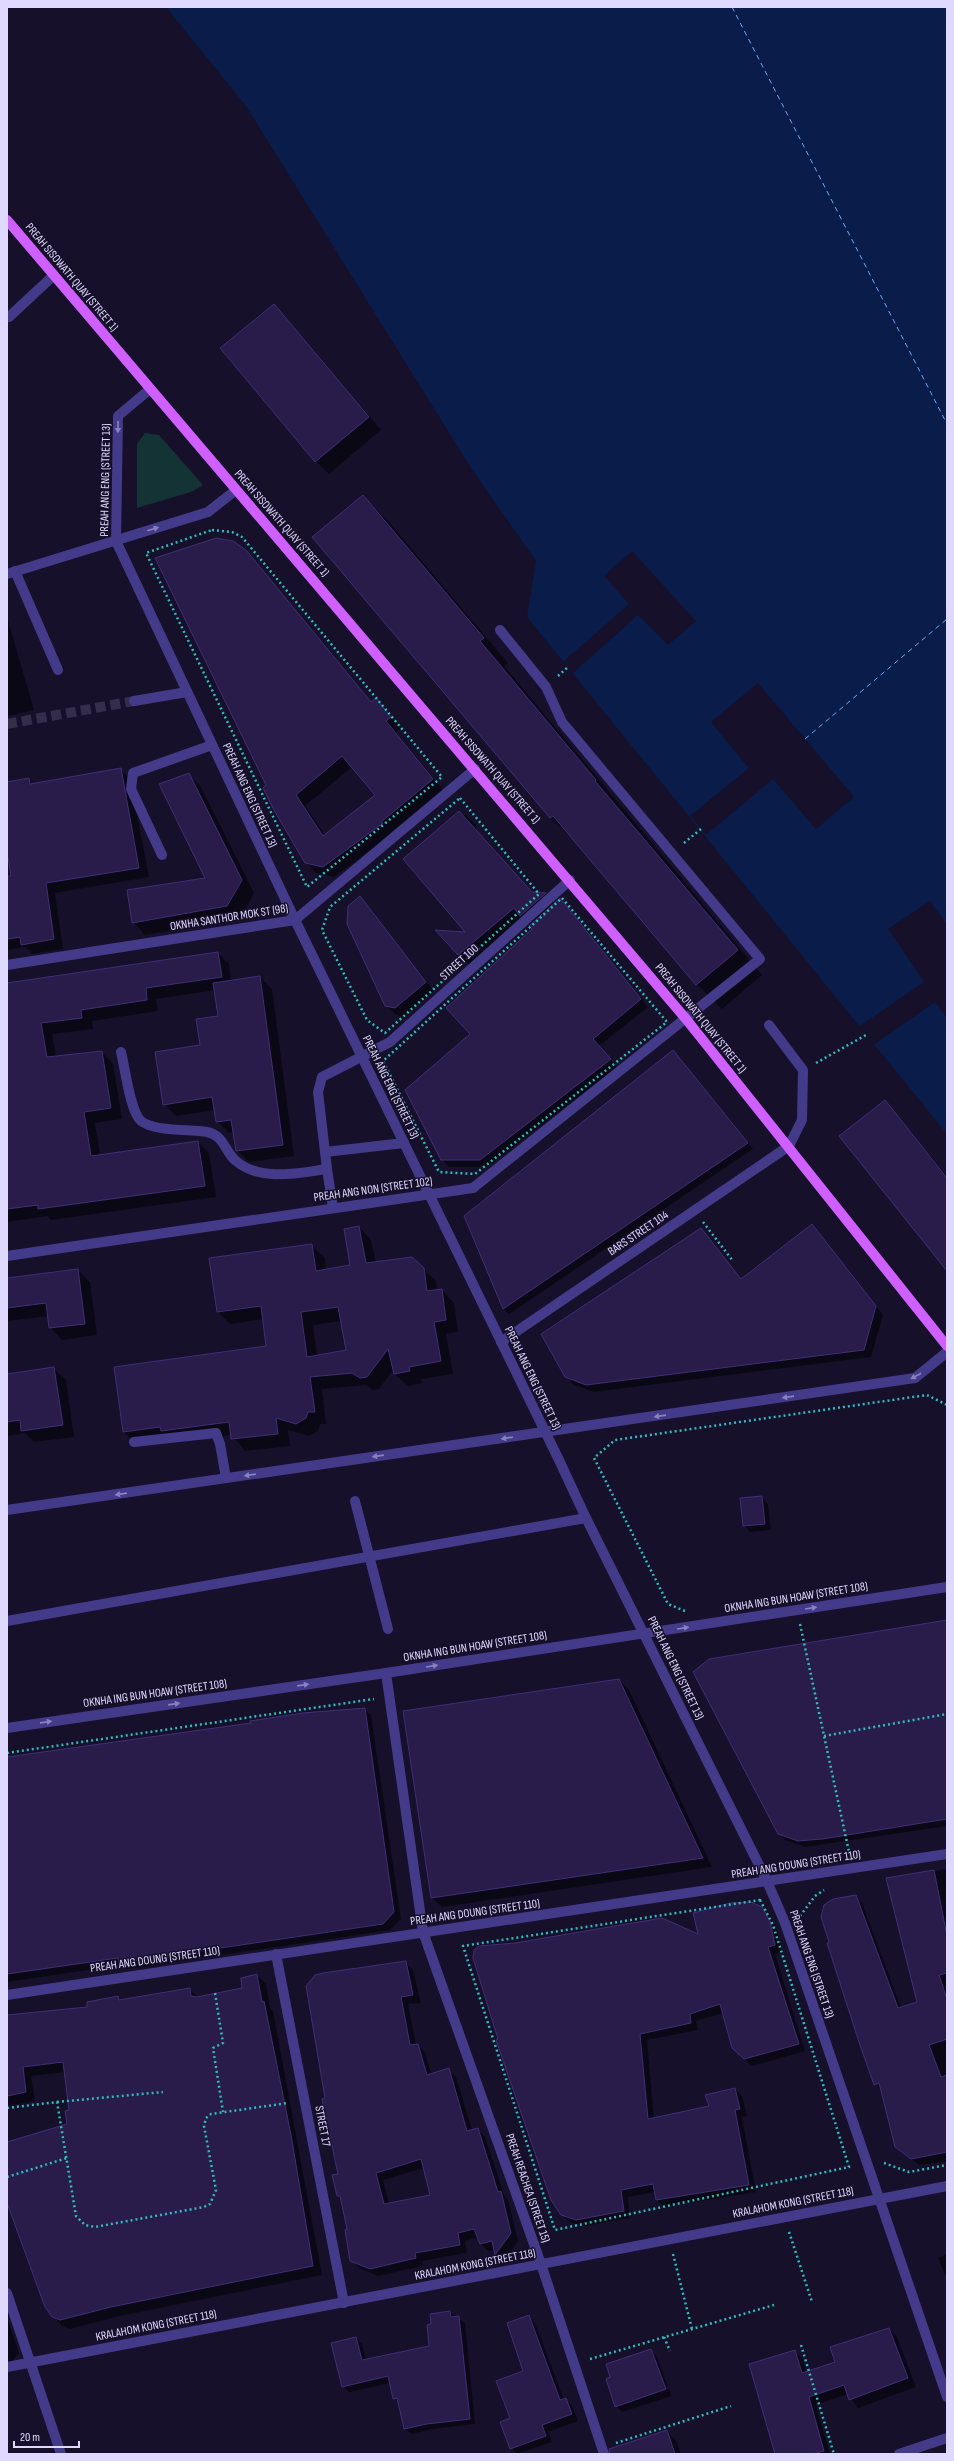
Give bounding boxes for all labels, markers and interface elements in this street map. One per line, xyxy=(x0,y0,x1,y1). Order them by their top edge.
street label: PREAH SISOWATH QUAY (STREET 1) xyxy=(22,220,121,335)
one-way arrow xyxy=(115,421,121,434)
street label: PREAH ANG ENG (STREET 13) xyxy=(97,423,114,537)
street label: PREAH SISOWATH QUAY (STREET 1) xyxy=(231,467,332,580)
one-way arrow xyxy=(148,526,160,532)
street label: PREAH SISOWATH QUAY (STREET 1) xyxy=(442,714,543,827)
street label: PREAH ANG ENG (STREET 13) xyxy=(219,741,280,850)
street label: OKNHA SANTHOR MOK ST (98) xyxy=(169,901,289,934)
street label: STREET 100 xyxy=(437,941,482,984)
street label: PREAH SISOWATH QUAY (STREET 1) xyxy=(652,960,750,1076)
street label: PREAH ANG ENG (STREET 13) xyxy=(359,1033,422,1141)
street label: PREAH ANG NON (STREET 102) xyxy=(313,1174,433,1205)
street label: BARS STREET 104 xyxy=(605,1208,671,1259)
street label: PREAH ANG ENG (STREET 13) xyxy=(501,1324,564,1432)
one-way arrow xyxy=(910,1373,922,1379)
one-way arrow xyxy=(782,1394,794,1400)
one-way arrow xyxy=(654,1413,666,1419)
one-way arrow xyxy=(501,1435,513,1441)
one-way arrow xyxy=(372,1453,384,1459)
one-way arrow xyxy=(244,1472,256,1478)
one-way arrow xyxy=(115,1491,127,1497)
street label: OKNHA ING BUN HOAW (STREET 108) xyxy=(723,1579,869,1616)
one-way arrow xyxy=(805,1605,818,1611)
street label: PREAH ANG ENG (STREET 13) xyxy=(644,1614,707,1722)
one-way arrow xyxy=(677,1625,689,1631)
street label: OKNHA ING BUN HOAW (STREET 108) xyxy=(402,1628,548,1665)
one-way arrow xyxy=(425,1663,438,1669)
street label: OKNHA ING BUN HOAW (STREET 108) xyxy=(82,1676,228,1711)
one-way arrow xyxy=(297,1682,309,1688)
one-way arrow xyxy=(168,1701,180,1707)
one-way arrow xyxy=(40,1719,52,1725)
street label: PREAH ANG DOUNG (STREET 110) xyxy=(730,1847,862,1882)
street label: PREAH ANG DOUNG (STREET 110) xyxy=(409,1896,541,1929)
street label: PREAH ANG ENG (STREET 13) xyxy=(786,1908,837,2020)
street label: PREAH ANG DOUNG (STREET 110) xyxy=(89,1943,221,1976)
street label: STREET 17 xyxy=(311,2104,334,2148)
street label: PREAH REACHEA (STREET 15) xyxy=(502,2132,553,2245)
street label: KRALAHOM KONG (STREET 118) xyxy=(731,2183,855,2222)
street label: KRALAHOM KONG (STREET 118) xyxy=(413,2245,537,2284)
street label: KRALAHOM KONG (STREET 118) xyxy=(94,2306,218,2345)
scale bar xyxy=(14,2423,79,2449)
text: 20 m xyxy=(20,2430,40,2445)

